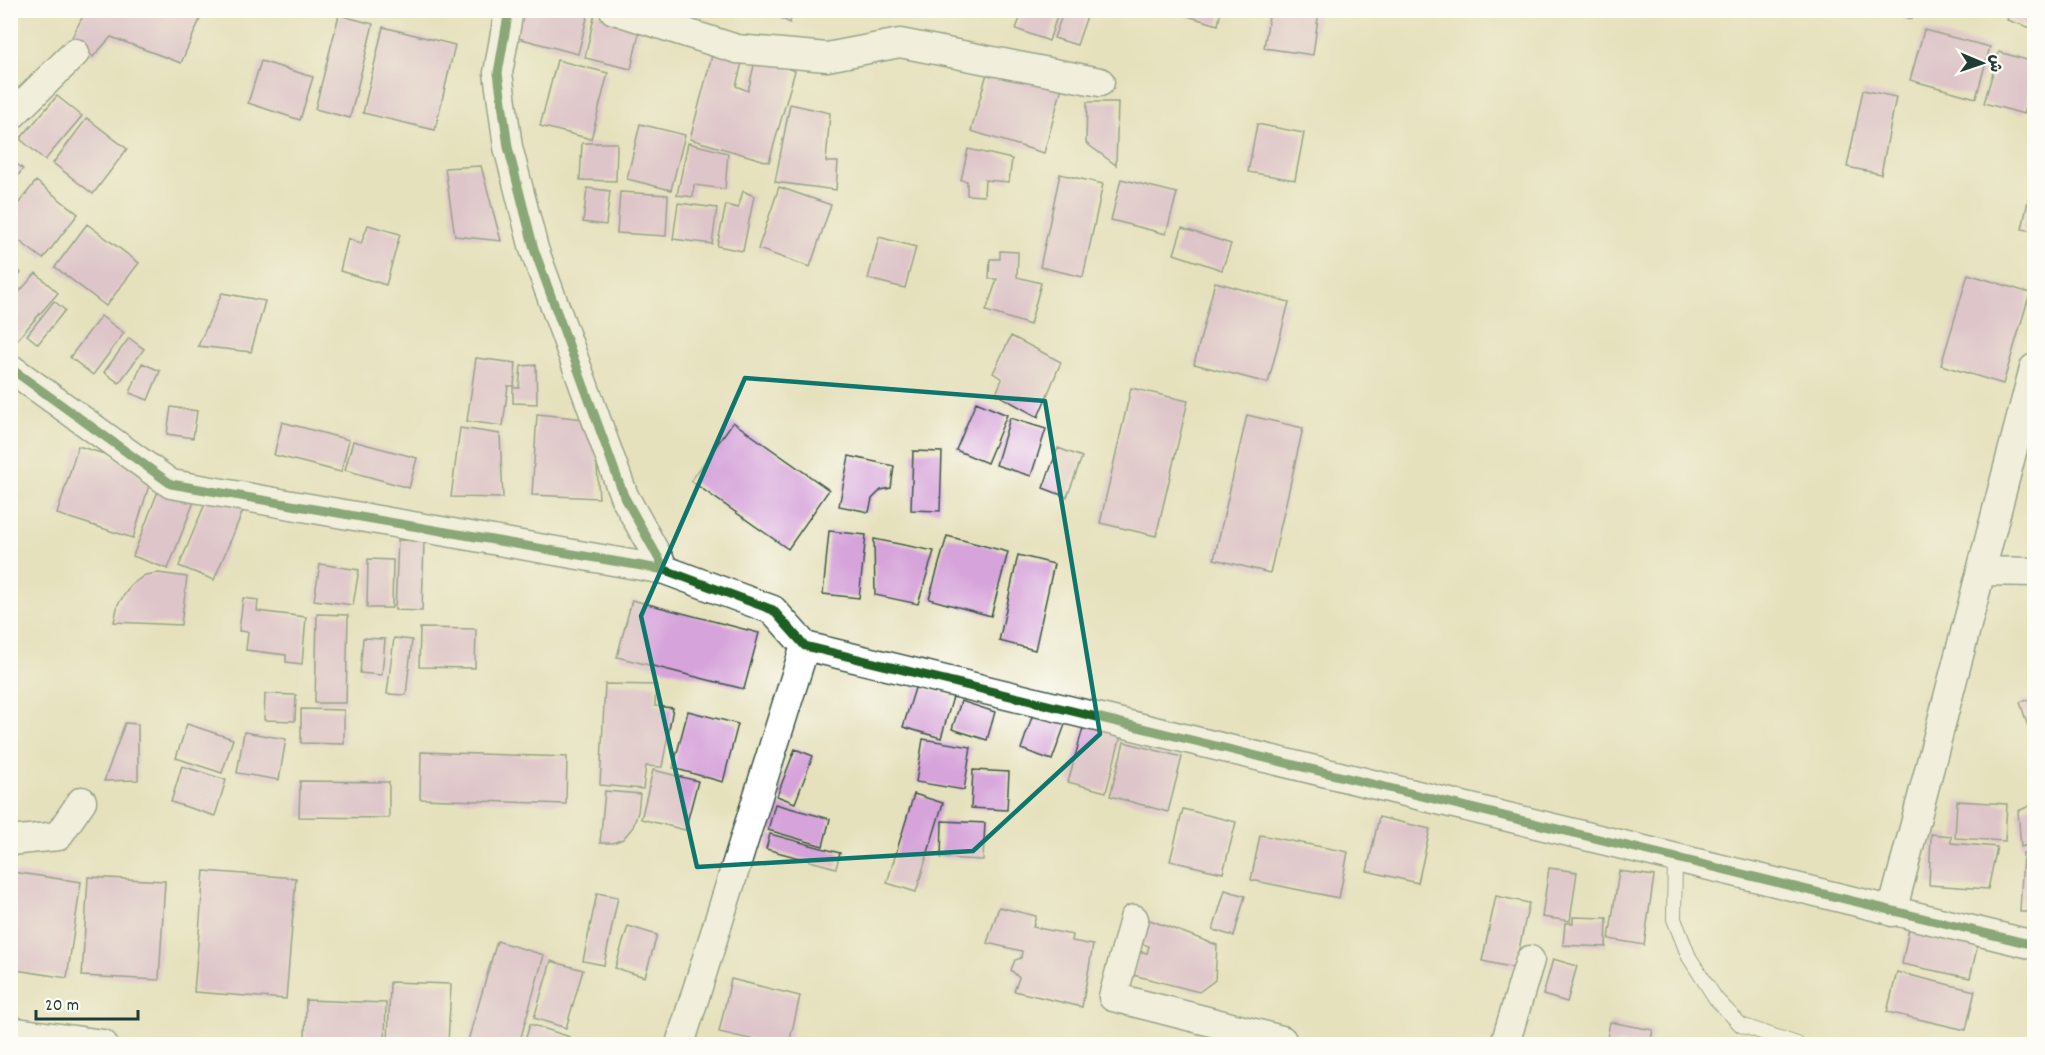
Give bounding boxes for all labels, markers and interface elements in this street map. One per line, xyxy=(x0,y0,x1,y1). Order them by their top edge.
north arrow xyxy=(1952,33,2012,93)
text: ش xyxy=(1983,54,2006,73)
scale bar xyxy=(36,983,138,1021)
text: 20 m xyxy=(45,994,79,1019)

